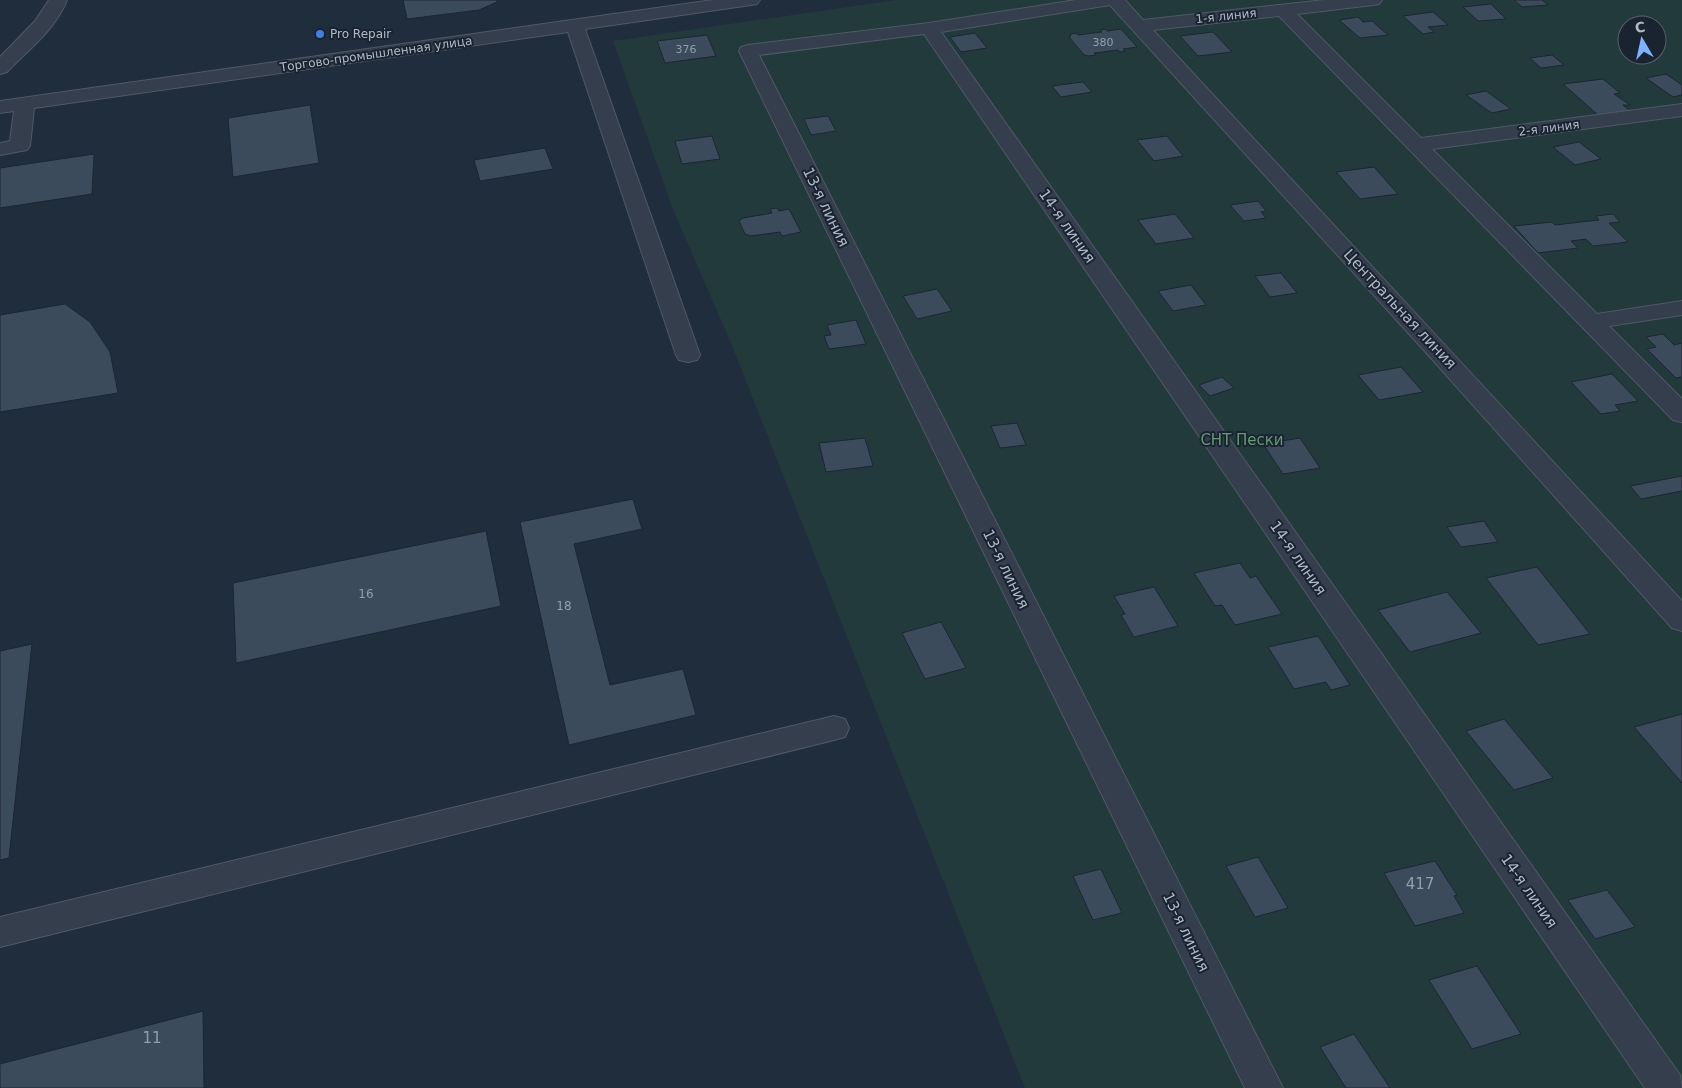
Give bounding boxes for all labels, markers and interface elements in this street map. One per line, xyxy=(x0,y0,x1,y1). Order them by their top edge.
street label: 1-я линия xyxy=(1195,6,1257,26)
north arrow xyxy=(1617,15,1667,65)
text: С xyxy=(1634,18,1646,36)
place label: Pro Repair xyxy=(330,27,391,41)
marker: Pro Repair xyxy=(314,28,326,40)
street label: Торгово-промышленная улица xyxy=(278,34,473,75)
house number: 380 xyxy=(1093,36,1114,49)
house number: 376 xyxy=(676,43,697,56)
street label: 2-я линия xyxy=(1518,117,1580,139)
street label: 13-я линия xyxy=(799,164,853,250)
street label: 14-я линия xyxy=(1035,186,1099,266)
street label: Центральная линия xyxy=(1340,245,1460,373)
park label: СНТ Пески xyxy=(1200,431,1284,449)
street label: 14-я линия xyxy=(1266,518,1330,598)
street label: 13-я линия xyxy=(979,526,1033,612)
house number: 16 xyxy=(358,587,374,601)
house number: 18 xyxy=(556,599,572,613)
street label: 14-я линия xyxy=(1497,851,1561,931)
house number: 417 xyxy=(1406,875,1434,893)
street label: 13-я линия xyxy=(1159,889,1213,975)
house number: 11 xyxy=(142,1029,162,1047)

